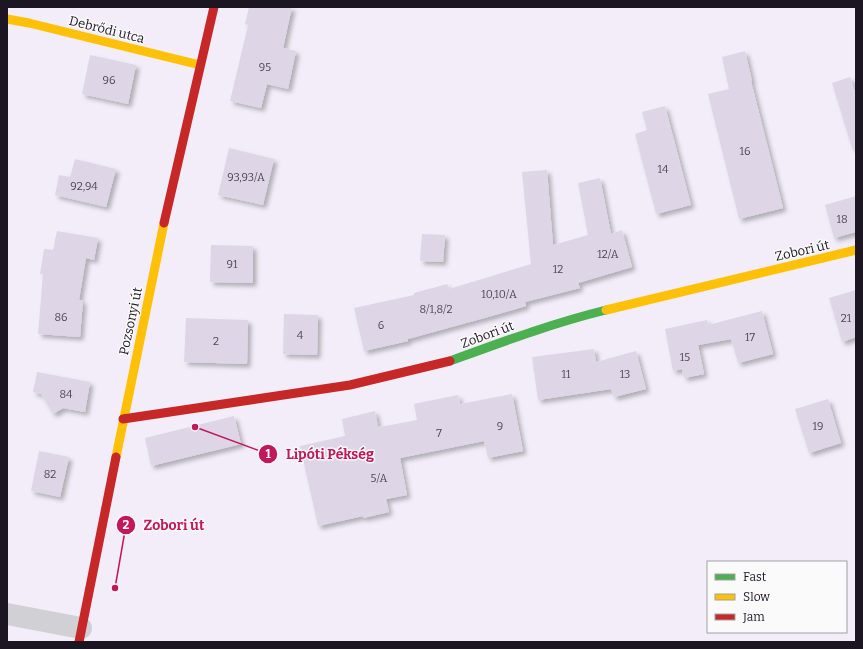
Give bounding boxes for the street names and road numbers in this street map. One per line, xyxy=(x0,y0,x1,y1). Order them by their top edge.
street label: Debrődi utca xyxy=(68,13,146,46)
street label: Zobori út xyxy=(774,237,831,264)
street label: Pozsonyi út xyxy=(116,286,145,356)
street label: Zobori út xyxy=(459,318,516,351)

